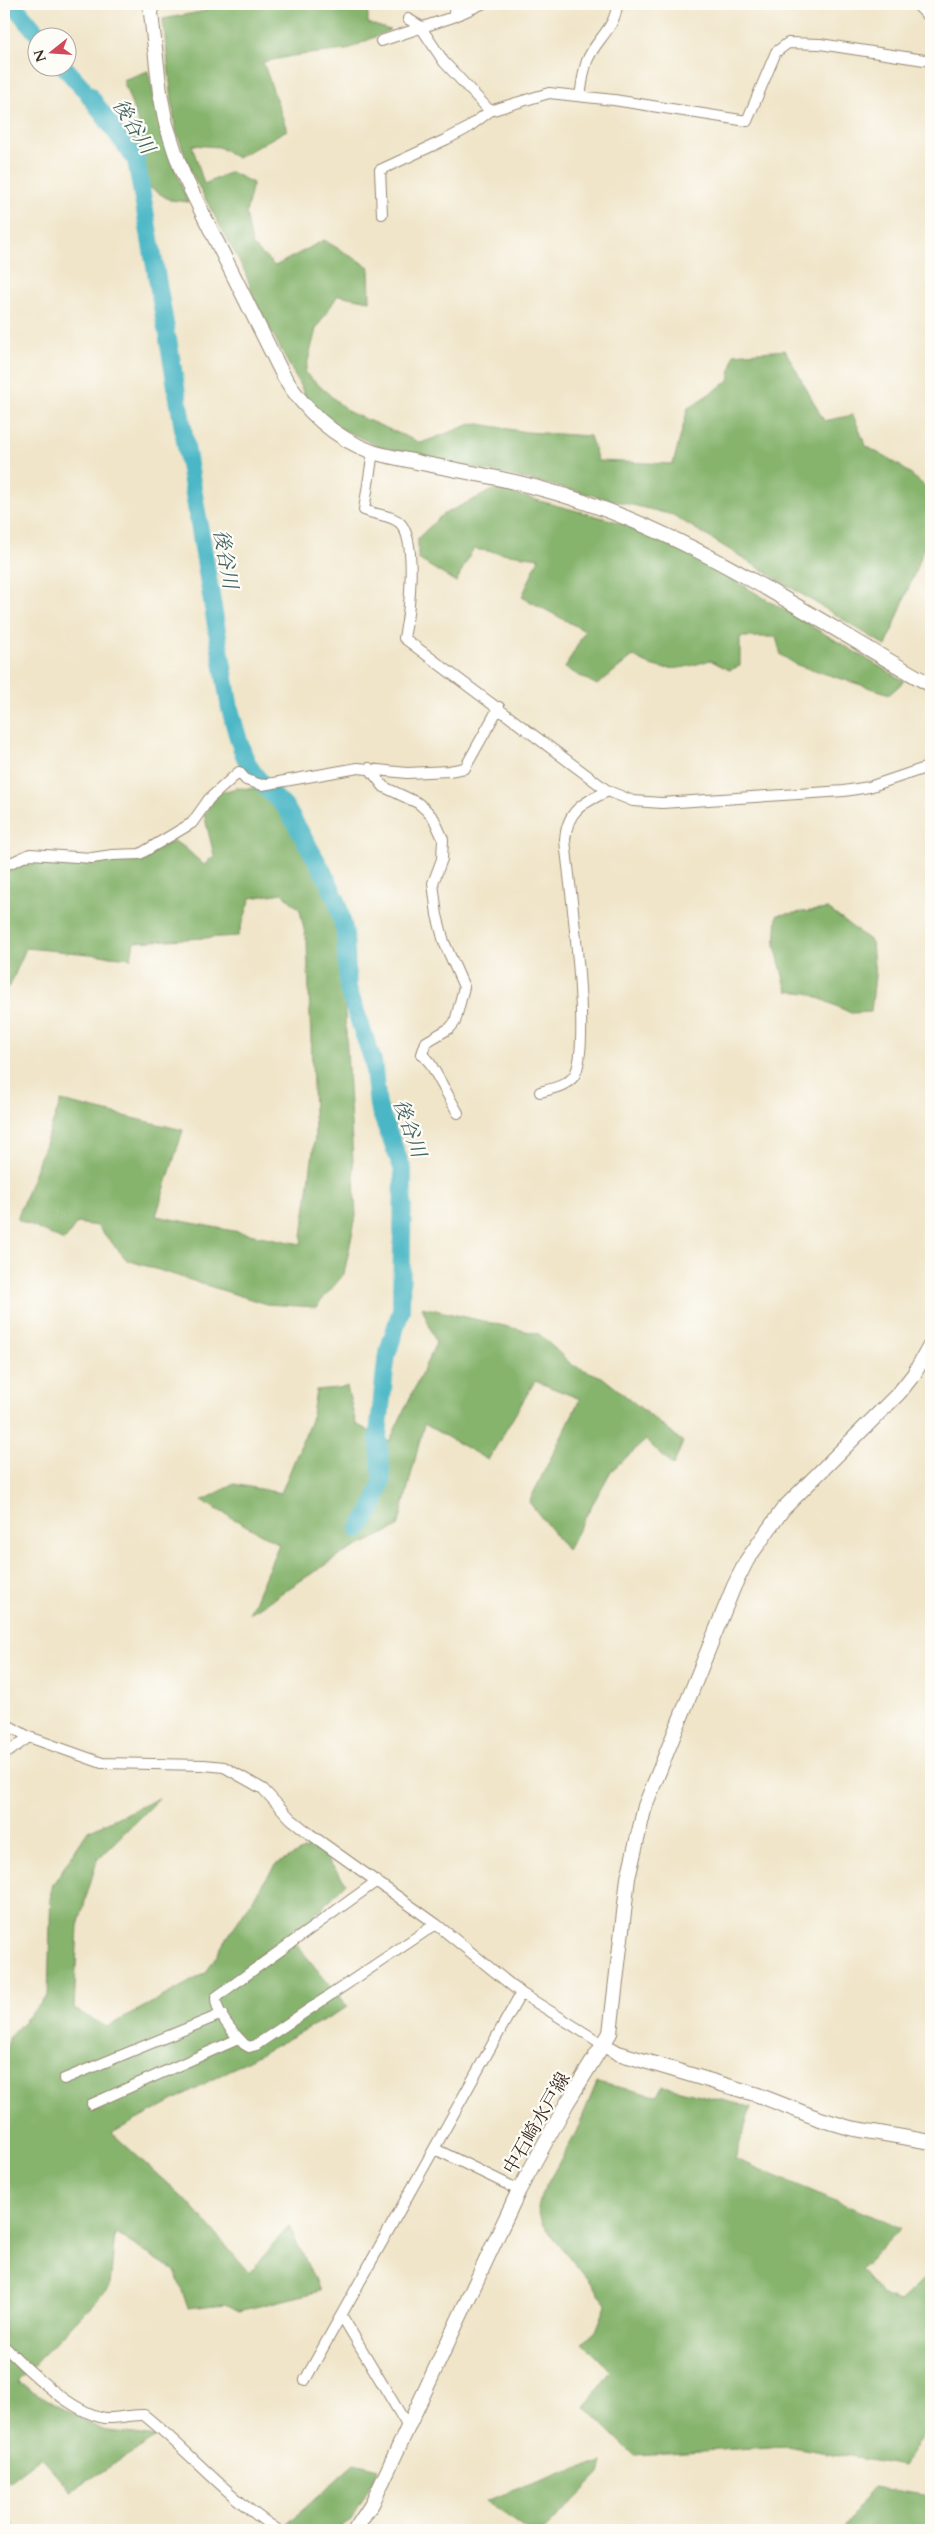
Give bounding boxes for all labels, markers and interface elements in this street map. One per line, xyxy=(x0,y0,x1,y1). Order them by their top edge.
north arrow xyxy=(28,28,78,78)
text: N xyxy=(29,47,51,64)
water label: 後谷川 xyxy=(106,94,162,161)
water label: 後谷川 xyxy=(207,527,244,593)
water label: 後谷川 xyxy=(387,1095,433,1163)
street label: 中石崎水戸線 xyxy=(497,2068,577,2179)

